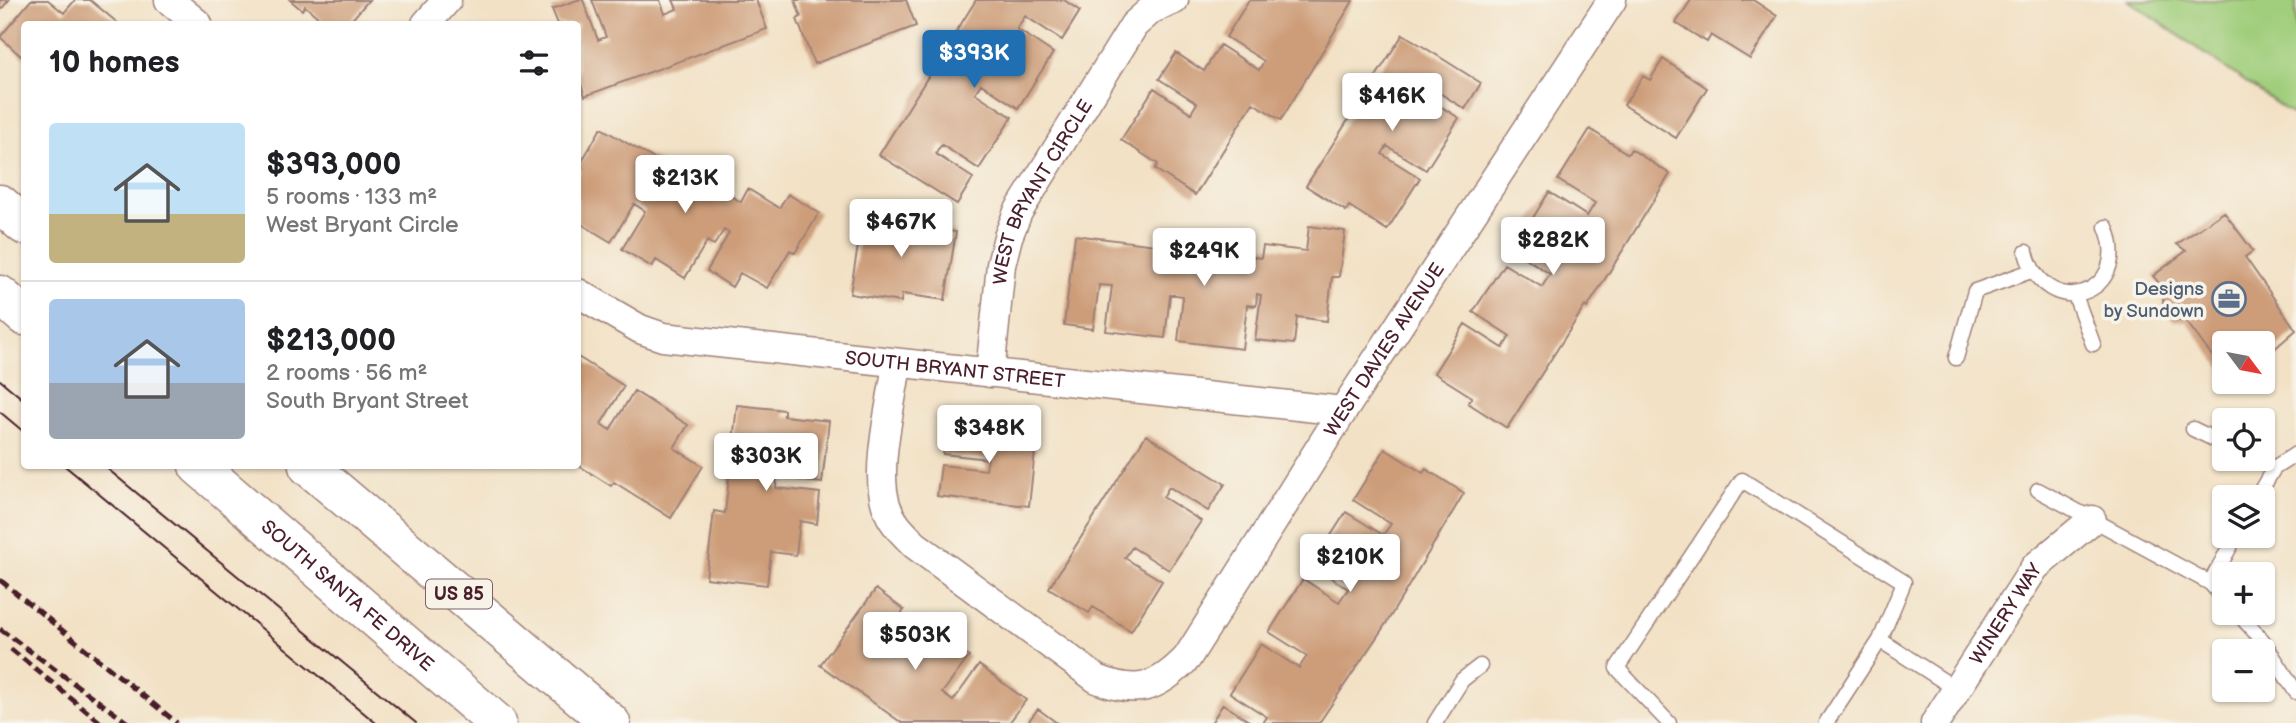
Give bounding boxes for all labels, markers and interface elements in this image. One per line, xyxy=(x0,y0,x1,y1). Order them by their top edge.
pin: $393K xyxy=(925,31,1023,90)
text: $393K xyxy=(938,39,1010,67)
icon: filters xyxy=(515,44,553,82)
text: 10 homes xyxy=(49,45,180,81)
pin: $416K xyxy=(1343,74,1441,133)
text: $416K xyxy=(1358,82,1426,110)
street label: WEST BRYANT CIRCLE xyxy=(989,96,1098,286)
text: $393,000 xyxy=(266,147,401,183)
icon: home xyxy=(105,151,189,235)
pin: $213K xyxy=(636,156,734,215)
text: $213K xyxy=(651,164,719,192)
text: 5 rooms · 133 m² xyxy=(266,183,437,211)
pin: $467K xyxy=(852,200,950,259)
text: $467K xyxy=(866,208,936,236)
text: West Bryant Circle xyxy=(266,211,459,239)
pin: $282K xyxy=(1504,218,1602,277)
text: $282K xyxy=(1517,226,1589,254)
pin: $249K xyxy=(1155,229,1253,288)
text: $249K xyxy=(1169,237,1239,265)
street label: WEST DAVIES AVENUE xyxy=(1320,259,1450,441)
place label: Designs by Sundown xyxy=(2104,278,2204,323)
office icon: Designs by Sundown xyxy=(2210,280,2248,318)
text: $213,000 xyxy=(266,323,396,359)
icon: home xyxy=(105,327,189,411)
north arrow xyxy=(2212,331,2275,394)
map controls xyxy=(2212,331,2275,702)
street label: SOUTH BRYANT STREET xyxy=(844,347,1067,394)
text: 2 rooms · 56 m² xyxy=(266,359,428,387)
text: South Bryant Street xyxy=(266,387,469,415)
pin: $348K xyxy=(940,406,1038,465)
button: locate xyxy=(2212,408,2275,471)
text: $348K xyxy=(953,414,1025,442)
pin: $303K xyxy=(717,434,815,493)
text: $303K xyxy=(730,442,802,470)
button: layers xyxy=(2212,485,2275,548)
street label: SOUTH SANTA FE DRIVE xyxy=(256,516,438,677)
pin: $210K xyxy=(1301,534,1399,594)
text: $210K xyxy=(1316,543,1384,571)
street label: WINERY WAY xyxy=(1965,559,2048,669)
button: + xyxy=(2212,562,2275,625)
road number: US 85 xyxy=(426,580,492,608)
pin: $503K xyxy=(866,612,964,672)
text: $503K xyxy=(879,621,951,649)
button: − xyxy=(2212,639,2275,702)

